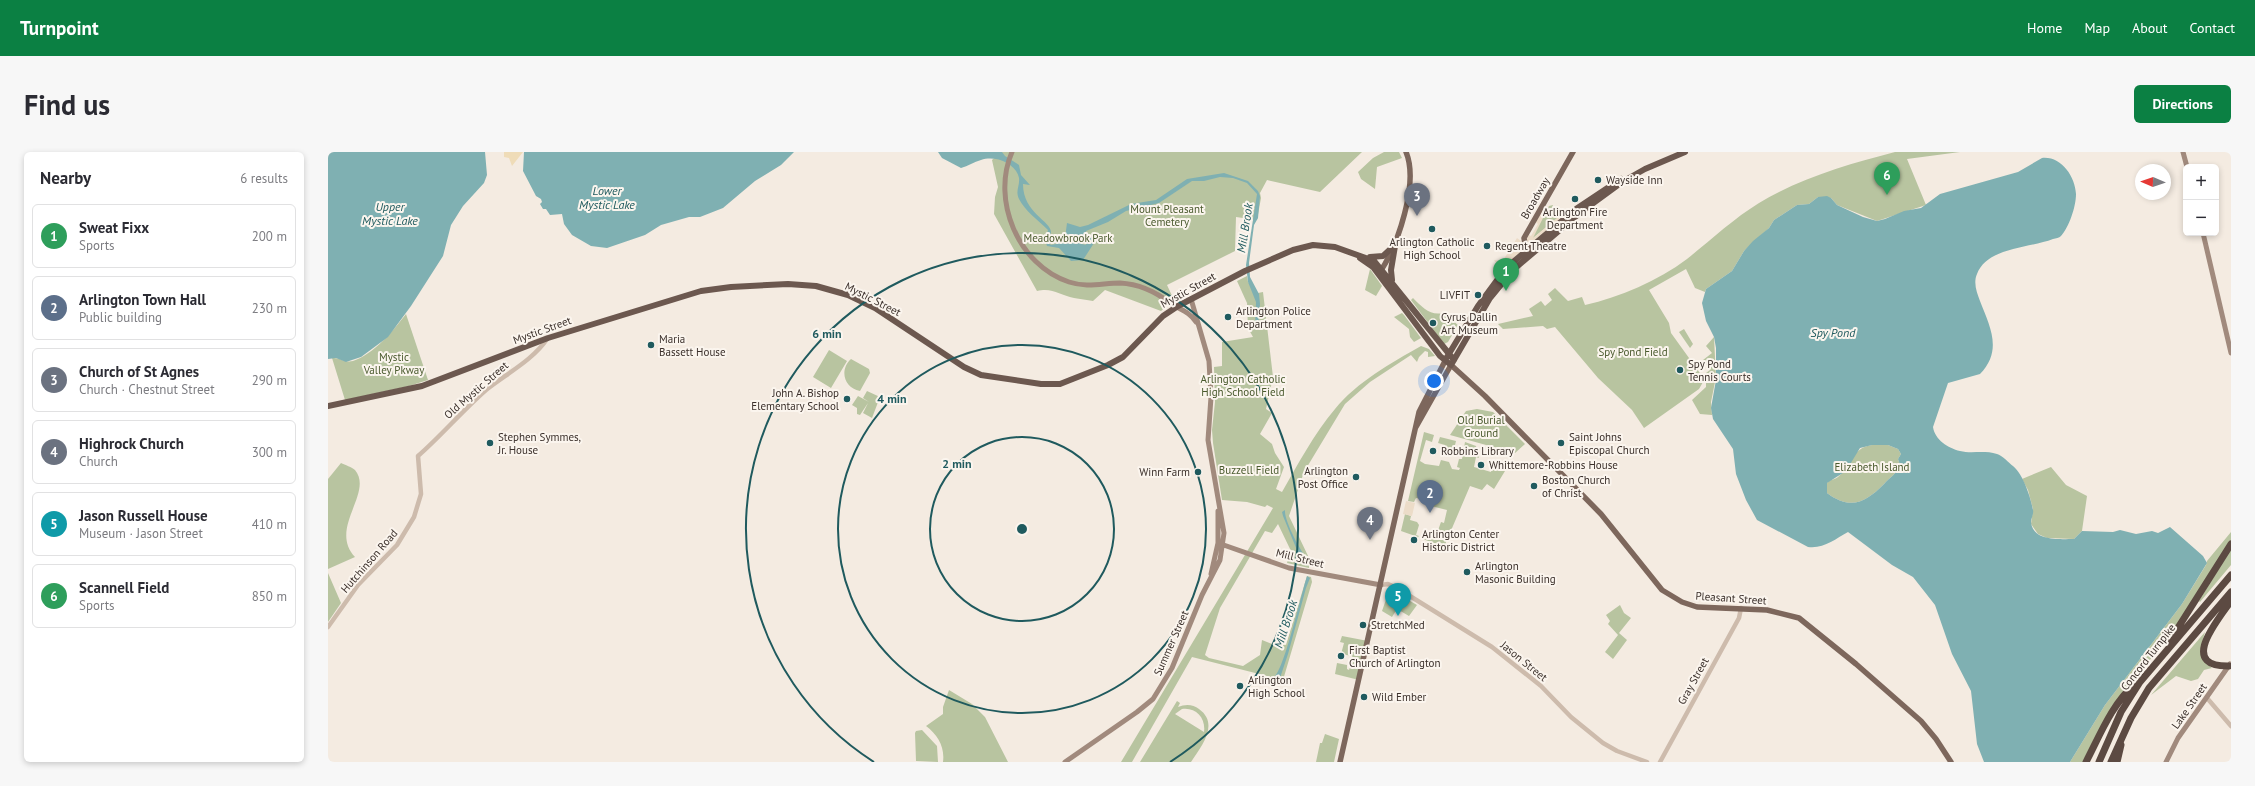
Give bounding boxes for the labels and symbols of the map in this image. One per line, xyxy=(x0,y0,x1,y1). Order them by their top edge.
pin: 6 xyxy=(1874,162,1900,195)
north arrow xyxy=(2135,164,2171,200)
place label: Wayside Inn xyxy=(1606,173,1663,187)
street label: Broadway xyxy=(1517,174,1553,221)
marker: Wayside Inn xyxy=(1593,175,1603,185)
water label: Lower Mystic Lake xyxy=(579,183,635,212)
pin: 3 xyxy=(1404,183,1430,216)
marker: Arlington Fire Department xyxy=(1570,194,1580,204)
water label: Upper Mystic Lake xyxy=(362,199,418,228)
park label: Mount Pleasant Cemetery xyxy=(1130,202,1204,229)
water label: Mill Brook xyxy=(1233,202,1256,254)
place label: Arlington Fire Department xyxy=(1543,205,1608,232)
marker: Arlington Catholic High School xyxy=(1427,224,1437,234)
park label: Meadowbrook Park xyxy=(1023,231,1113,245)
place label: Arlington Catholic High School xyxy=(1389,235,1475,262)
place label: Regent Theatre xyxy=(1495,239,1567,253)
marker: Regent Theatre xyxy=(1482,241,1492,251)
pin: 1 xyxy=(1493,258,1519,291)
street label: Mystic Street xyxy=(1158,269,1218,311)
street label: Mystic Street xyxy=(843,279,904,319)
place label: LIVFIT xyxy=(1440,288,1470,302)
marker: LIVFIT xyxy=(1473,290,1483,300)
place label: Arlington Police Department xyxy=(1236,304,1311,331)
place label: Cyrus Dallin Art Museum xyxy=(1441,310,1498,337)
marker: Arlington Police Department xyxy=(1223,312,1233,322)
street label: Mystic Street xyxy=(511,313,573,347)
marker: Cyrus Dallin Art Museum xyxy=(1428,318,1438,328)
water label: Spy Pond xyxy=(1811,325,1856,340)
text: 6 min xyxy=(812,326,842,341)
place label: Maria Bassett House xyxy=(659,332,726,359)
marker: Maria Bassett House xyxy=(646,340,656,350)
park label: Spy Pond Field xyxy=(1598,345,1668,359)
park label: Mystic Valley Pkway xyxy=(363,350,425,377)
place label: Spy Pond Tennis Courts xyxy=(1688,357,1751,384)
street label: Old Mystic Street xyxy=(441,358,511,422)
marker: Spy Pond Tennis Courts xyxy=(1675,365,1685,375)
your location xyxy=(1424,371,1444,391)
park label: Arlington Catholic High School Field xyxy=(1200,372,1286,399)
place label: John A. Bishop Elementary School xyxy=(751,386,840,413)
text: 4 min xyxy=(877,391,907,406)
marker: John A. Bishop Elementary School xyxy=(842,394,852,404)
park label: Old Burial Ground xyxy=(1457,413,1505,440)
place label: Stephen Symmes, Jr. House xyxy=(497,430,581,457)
place label: Saint Johns Episcopal Church xyxy=(1569,430,1650,457)
marker: Stephen Symmes, Jr. House xyxy=(485,438,495,448)
marker: Saint Johns Episcopal Church xyxy=(1556,438,1566,448)
place label: Robbins Library xyxy=(1441,444,1515,458)
marker: Robbins Library xyxy=(1428,446,1438,456)
text: 2 min xyxy=(942,456,972,471)
place label: Whittemore-Robbins House xyxy=(1489,458,1618,472)
marker: Whittemore-Robbins House xyxy=(1476,460,1486,470)
park label: Elizabeth Island xyxy=(1834,460,1910,474)
park label: Buzzell Field xyxy=(1219,463,1279,477)
place label: Arlington Post Office xyxy=(1298,464,1348,491)
place label: Winn Farm xyxy=(1139,465,1190,479)
marker: Winn Farm xyxy=(1193,467,1203,477)
marker: Arlington Post Office xyxy=(1351,472,1361,482)
place label: Boston Church of Christ xyxy=(1542,473,1610,500)
pin: 2 xyxy=(1417,480,1443,513)
marker: Boston Church of Christ xyxy=(1529,481,1539,491)
pin: 4 xyxy=(1357,507,1383,540)
centre of rings xyxy=(1015,522,1029,536)
street label: Hutchinson Road xyxy=(338,526,400,596)
place label: Arlington Center Historic District xyxy=(1422,527,1499,554)
marker: Arlington Center Historic District xyxy=(1409,535,1419,545)
street label: Mill Street xyxy=(1274,545,1326,571)
place label: Arlington Masonic Building xyxy=(1475,559,1556,586)
marker: Arlington Masonic Building xyxy=(1462,567,1472,577)
pin: 5 xyxy=(1385,583,1411,616)
street label: Pleasant Street xyxy=(1695,589,1767,607)
water label: Mill Brook xyxy=(1271,597,1301,650)
street label: Summer Street xyxy=(1150,608,1192,678)
place label: StretchMed xyxy=(1371,618,1425,632)
marker: StretchMed xyxy=(1358,620,1368,630)
street label: Concord Turnpike xyxy=(2118,620,2179,693)
street label: Jason Street xyxy=(1497,637,1550,684)
place label: First Baptist Church of Arlington xyxy=(1349,643,1441,670)
marker: First Baptist Church of Arlington xyxy=(1336,651,1346,661)
street label: Gray Street xyxy=(1674,655,1712,707)
place label: Arlington High School xyxy=(1248,673,1306,700)
street label: Lake Street xyxy=(2168,680,2210,732)
marker: Arlington High School xyxy=(1235,681,1245,691)
place label: Wild Ember xyxy=(1372,690,1426,704)
marker: Wild Ember xyxy=(1359,692,1369,702)

